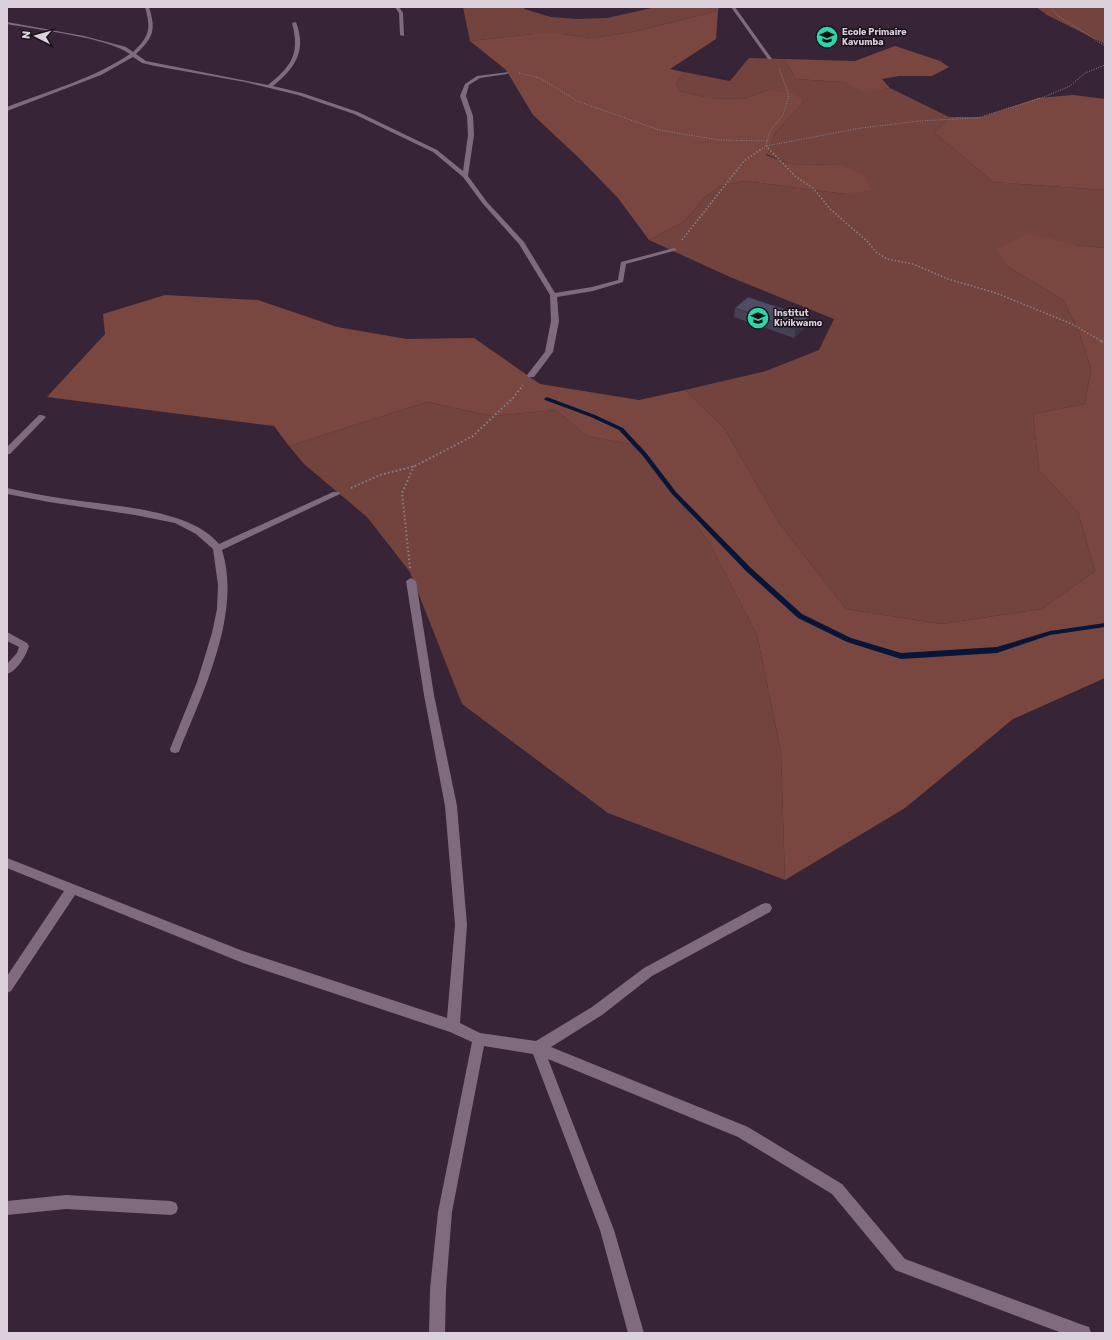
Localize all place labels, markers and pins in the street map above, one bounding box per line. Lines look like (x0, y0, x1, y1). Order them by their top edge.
school or university icon: Ecole Primaire Kavumba (814, 24, 840, 50)
place label: Ecole Primaire Kavumba (842, 27, 907, 47)
school or university icon: Institut Kivikwamo (745, 305, 771, 331)
place label: Institut Kivikwamo (774, 308, 823, 328)

